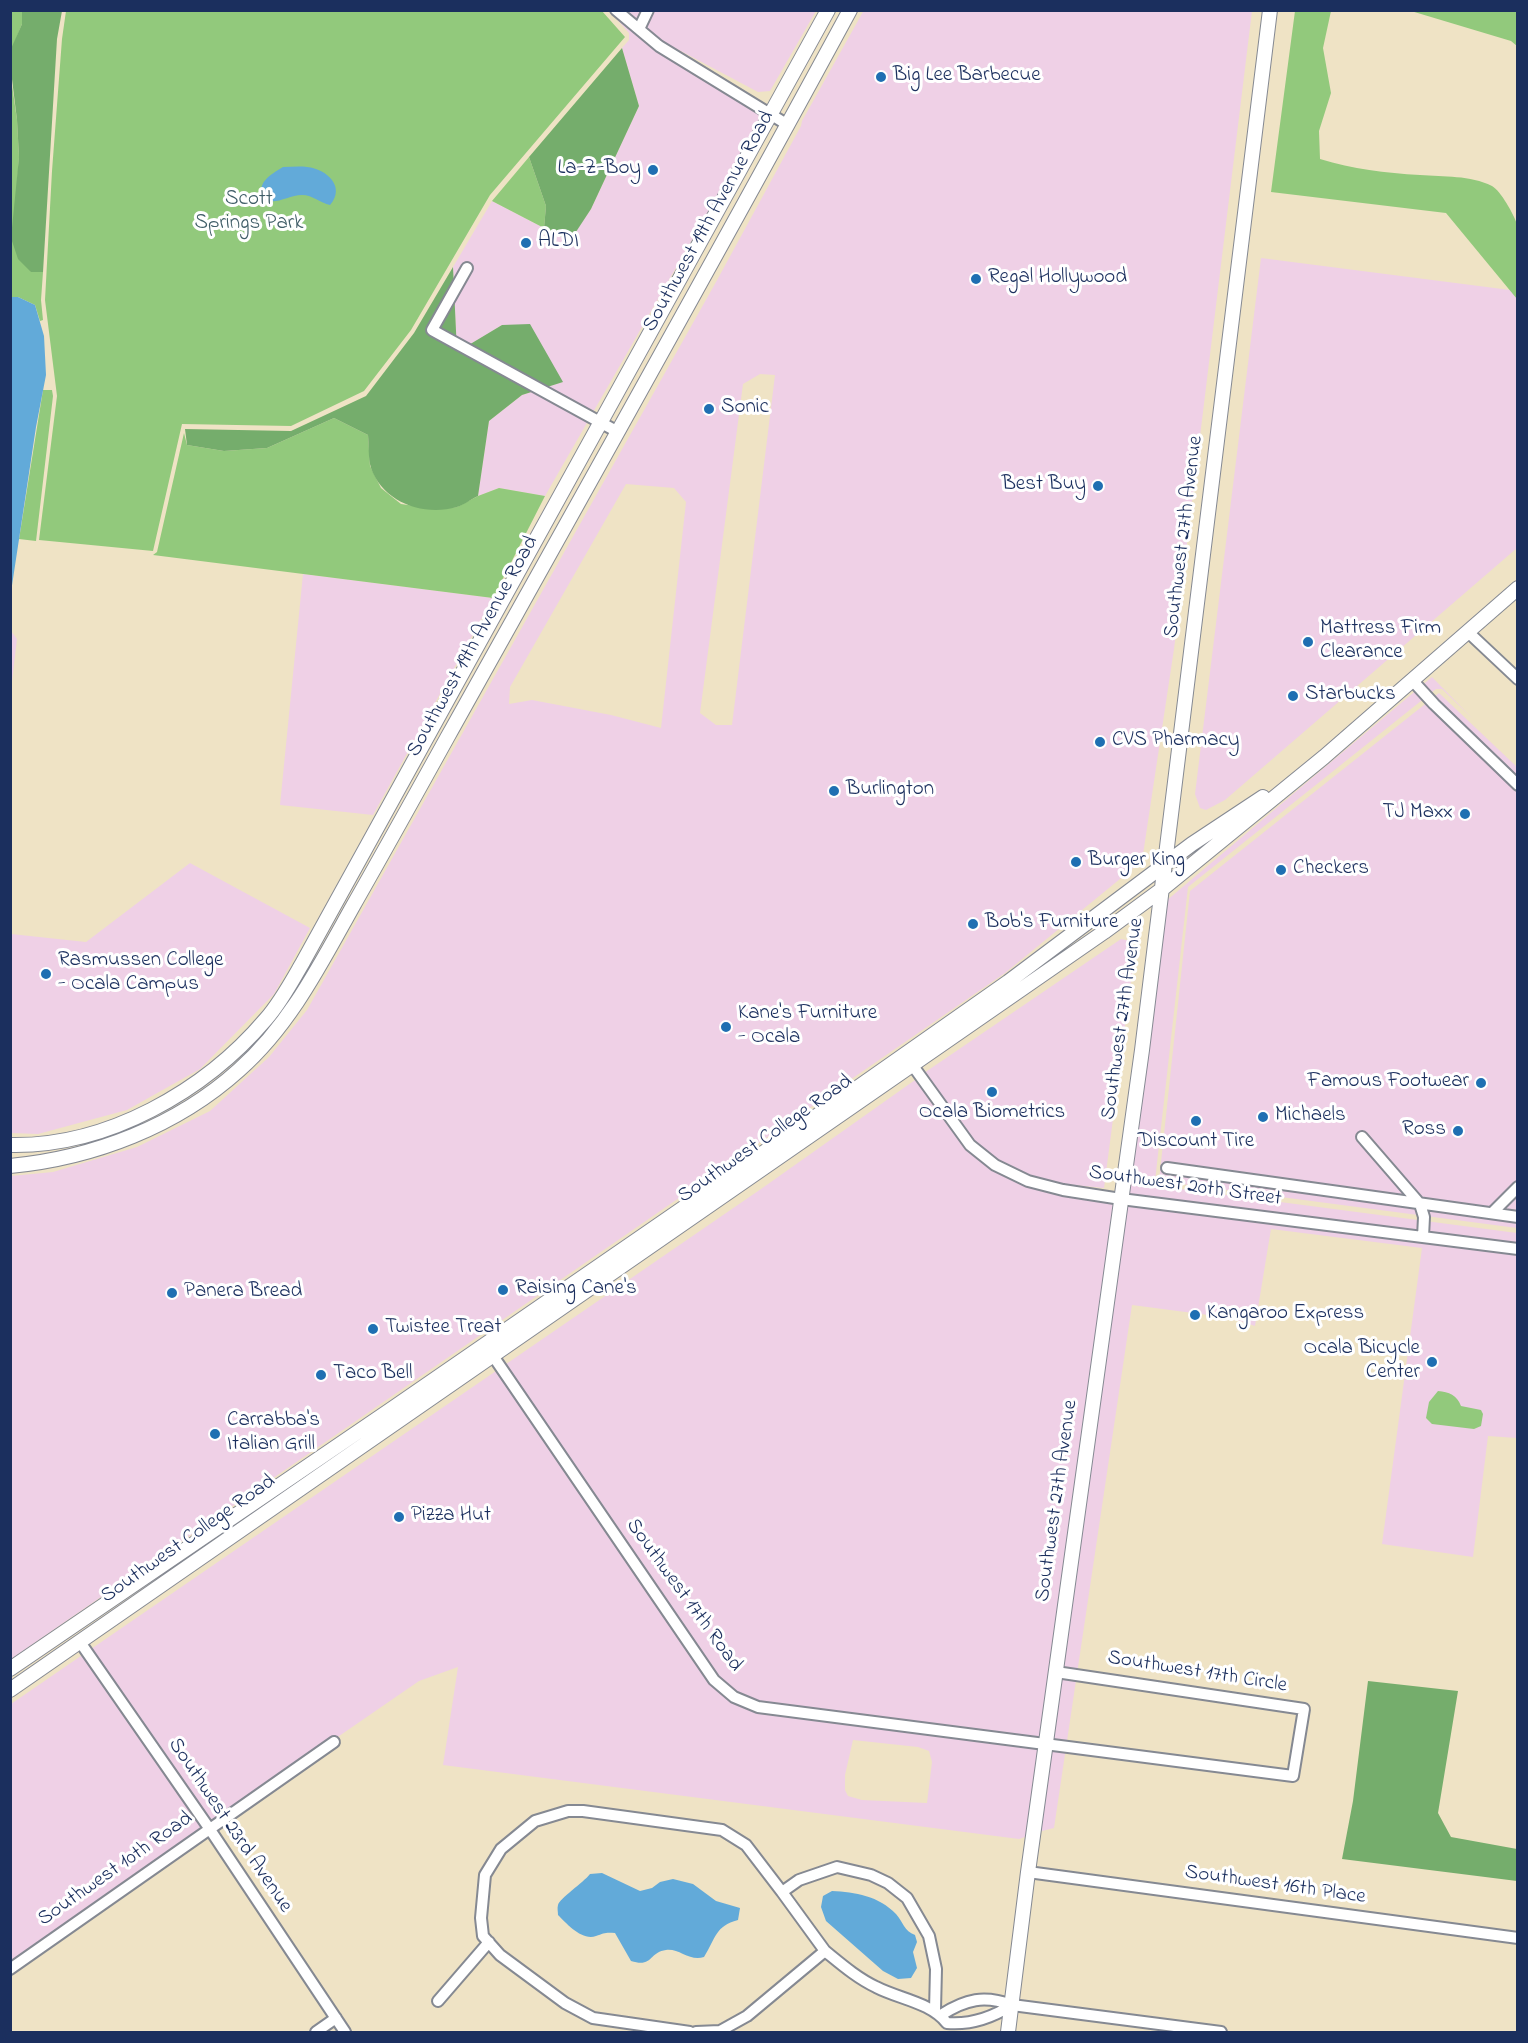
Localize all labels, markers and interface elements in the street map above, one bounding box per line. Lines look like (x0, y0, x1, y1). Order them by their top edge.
place label: Big Lee Barbecue (893, 64, 1041, 90)
marker: Big Lee Barbecue (874, 70, 888, 84)
street label: Southwest 19th Avenue Road (639, 107, 781, 337)
place label: La-Z-Boy (557, 157, 641, 183)
marker: La-Z-Boy (646, 163, 660, 177)
park label: Scott Springs Park (195, 188, 303, 238)
place label: ALDI (538, 230, 579, 256)
marker: ALDI (519, 236, 533, 250)
place label: Regal Hollywood (988, 266, 1127, 292)
marker: Regal Hollywood (969, 272, 983, 286)
place label: Sonic (721, 396, 769, 422)
marker: Sonic (702, 402, 716, 416)
street label: Southwest 27th Avenue (1160, 434, 1210, 640)
place label: Best Buy (1002, 473, 1086, 499)
marker: Best Buy (1091, 479, 1105, 493)
street label: Southwest 19th Avenue Road (403, 532, 545, 762)
place label: Mattress Firm Clearance (1320, 617, 1441, 667)
marker: Mattress Firm Clearance (1301, 635, 1315, 649)
place label: Starbucks (1305, 683, 1396, 709)
marker: Starbucks (1286, 689, 1300, 703)
place label: CVS Pharmacy (1112, 729, 1239, 755)
marker: CVS Pharmacy (1093, 735, 1107, 749)
place label: Burlington (846, 778, 934, 804)
marker: Burlington (827, 784, 841, 798)
place label: TJ Maxx (1383, 801, 1453, 827)
marker: TJ Maxx (1458, 807, 1472, 821)
place label: Burger King (1088, 849, 1185, 875)
marker: Burger King (1069, 855, 1083, 869)
place label: Checkers (1293, 857, 1369, 883)
marker: Checkers (1274, 863, 1288, 877)
place label: Bob's Furniture (985, 911, 1118, 937)
street label: Southwest 27th Avenue (1097, 916, 1151, 1122)
marker: Bob's Furniture (966, 917, 980, 931)
place label: Rasmussen College - Ocala Campus (58, 949, 223, 999)
marker: Rasmussen College - Ocala Campus (39, 967, 53, 981)
place label: Kane's Furniture - Ocala (738, 1002, 877, 1052)
marker: Kane's Furniture - Ocala (719, 1020, 733, 1034)
street label: Southwest College Road (674, 1070, 858, 1210)
place label: Famous Footwear (1307, 1070, 1469, 1096)
marker: Famous Footwear (1474, 1076, 1488, 1090)
marker: Ocala Biometrics (985, 1085, 999, 1099)
place label: Ocala Biometrics (919, 1101, 1065, 1127)
place label: Michaels (1275, 1104, 1346, 1130)
marker: Michaels (1256, 1110, 1270, 1124)
marker: Discount Tire (1189, 1114, 1203, 1128)
place label: Ross (1402, 1118, 1446, 1144)
marker: Ross (1451, 1124, 1465, 1138)
place label: Discount Tire (1138, 1130, 1254, 1156)
street label: Southwest 20th Street (1087, 1161, 1283, 1213)
place label: Raising Cane's (515, 1277, 637, 1303)
place label: Panera Bread (184, 1280, 302, 1306)
marker: Raising Cane's (496, 1283, 510, 1297)
marker: Panera Bread (165, 1286, 179, 1300)
place label: Kangaroo Express (1207, 1302, 1364, 1328)
marker: Kangaroo Express (1188, 1308, 1202, 1322)
place label: Twistee Treat (385, 1316, 501, 1342)
marker: Twistee Treat (366, 1322, 380, 1336)
place label: Ocala Bicycle Center (1304, 1337, 1420, 1387)
marker: Ocala Bicycle Center (1425, 1355, 1439, 1369)
place label: Taco Bell (333, 1362, 412, 1388)
marker: Taco Bell (314, 1368, 328, 1382)
street label: Southwest 27th Avenue (1031, 1398, 1085, 1604)
place label: Carrabba's Italian Grill (227, 1409, 320, 1459)
marker: Carrabba's Italian Grill (208, 1427, 222, 1441)
street label: Southwest College Road (97, 1470, 281, 1610)
place label: Pizza Hut (411, 1504, 491, 1530)
marker: Pizza Hut (392, 1510, 406, 1524)
street label: Southwest 17th Road (619, 1515, 747, 1677)
street label: Southwest 17th Circle (1106, 1646, 1288, 1700)
street label: Southwest 23rd Avenue (161, 1734, 297, 1918)
street label: Southwest 10th Road (34, 1807, 198, 1933)
street label: Southwest 16th Place (1183, 1861, 1367, 1911)

